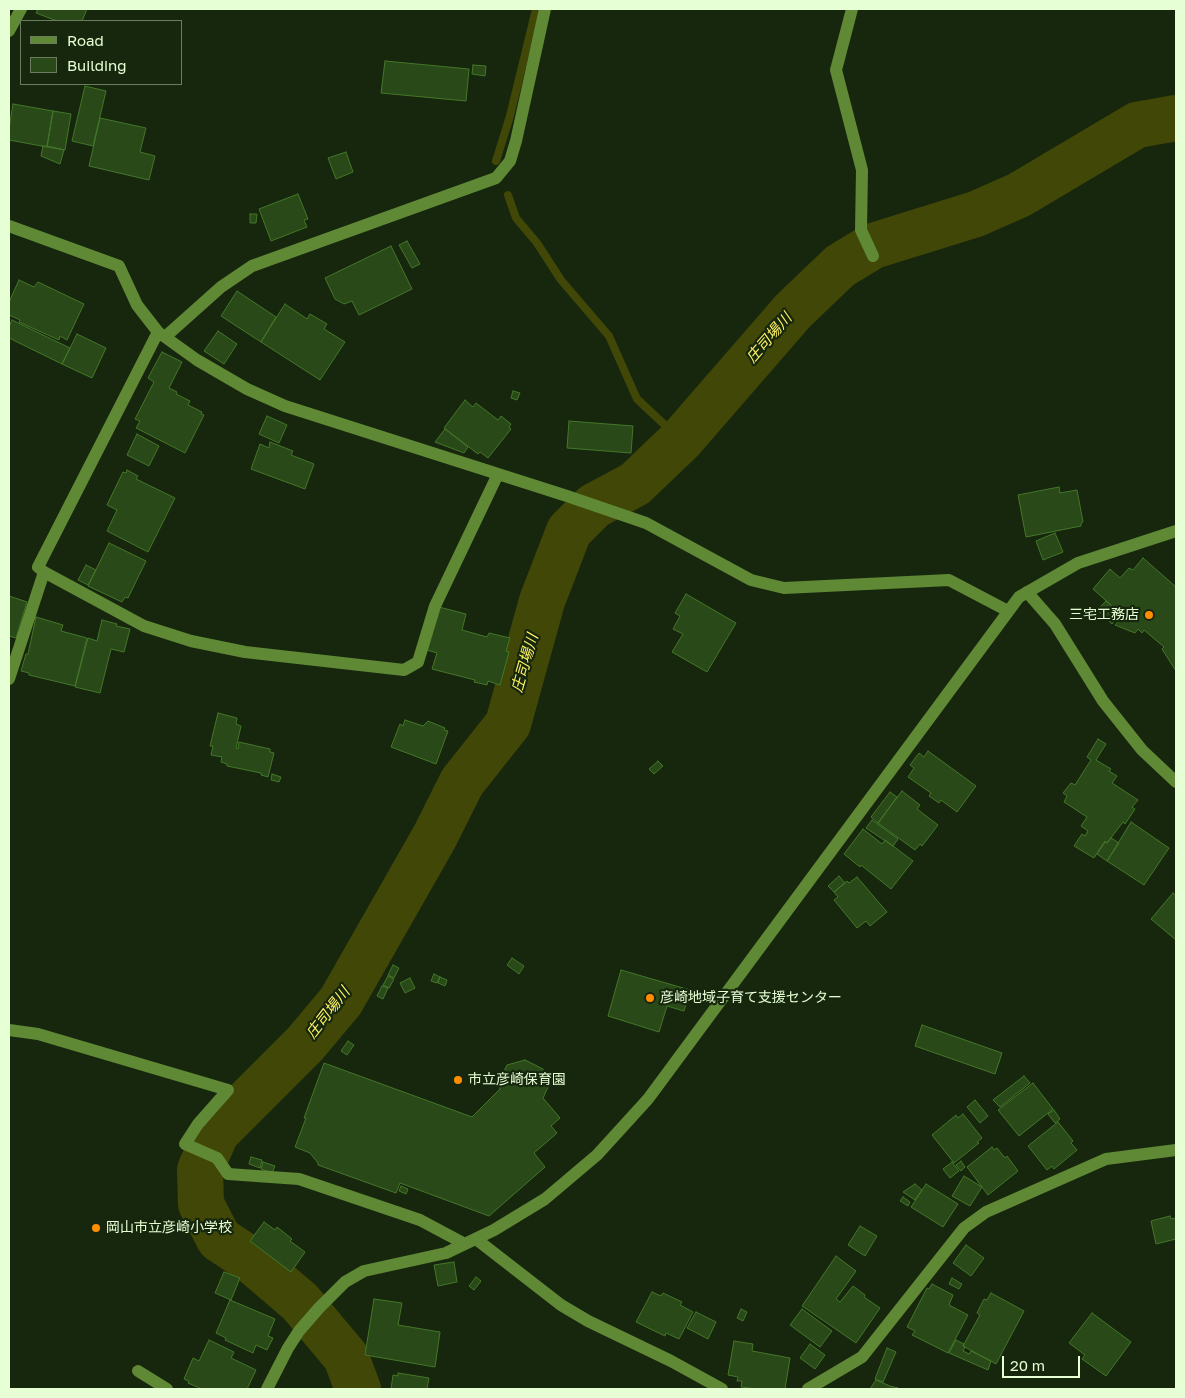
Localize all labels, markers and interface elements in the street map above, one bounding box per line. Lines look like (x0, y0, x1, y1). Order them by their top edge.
legend (20, 20, 182, 85)
text: Road (67, 31, 104, 49)
text: Building (67, 56, 127, 74)
water label: 庄司場川 (743, 309, 795, 367)
place label: 三宅工務店 (1069, 607, 1139, 623)
marker: 三宅工務店 (1143, 609, 1155, 621)
water label: 庄司場川 (508, 632, 542, 694)
water label: 庄司場川 (302, 984, 354, 1042)
place label: 彦崎地域子育て支援センター (660, 990, 842, 1006)
marker: 彦崎地域子育て支援センター (644, 992, 656, 1004)
place label: 市立彦崎保育園 (468, 1072, 566, 1088)
marker: 市立彦崎保育園 (452, 1074, 464, 1086)
place label: 岡山市立彦崎小学校 (106, 1220, 232, 1236)
marker: 岡山市立彦崎小学校 (90, 1222, 102, 1234)
scale bar (1005, 1346, 1082, 1378)
text: 20 m (1010, 1356, 1045, 1374)

